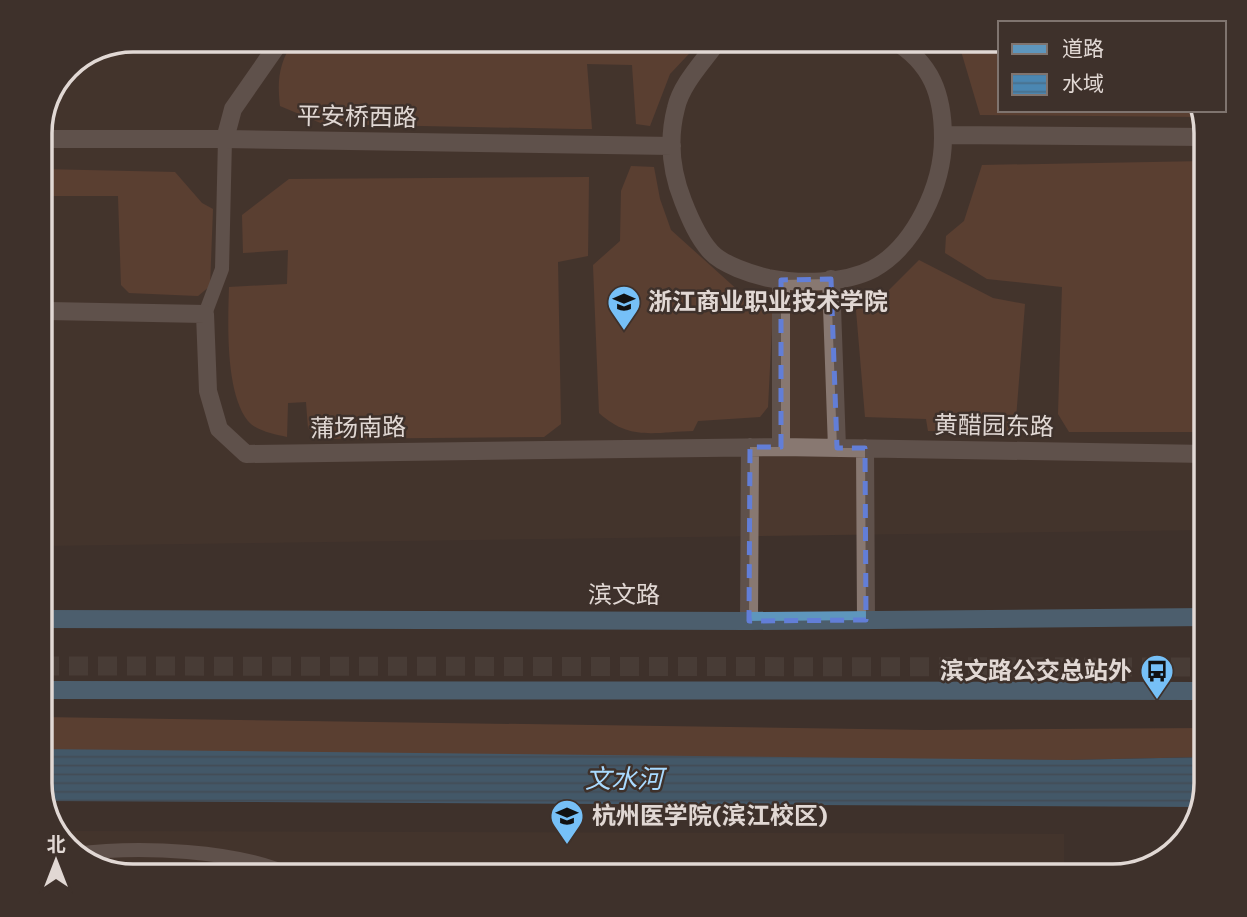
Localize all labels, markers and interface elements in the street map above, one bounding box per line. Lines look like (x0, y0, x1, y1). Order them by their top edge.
legend (998, 21, 1226, 112)
text: 道路 (1062, 35, 1104, 60)
text: 水域 (1062, 70, 1104, 95)
street label: 平安桥西路 (297, 100, 417, 131)
school or university icon: 浙江商业职业技术学院 (605, 283, 643, 332)
place label: 浙江商业职业技术学院 (648, 286, 888, 315)
street label: 黄醋园东路 (934, 409, 1054, 440)
street label: 蒲场南路 (310, 411, 406, 442)
street label: 滨文路 (588, 579, 660, 608)
bus stop icon: 滨文路公交总站外 (1138, 652, 1176, 701)
place label: 滨文路公交总站外 (940, 655, 1132, 684)
water label: 文水河 (585, 762, 668, 793)
school or university icon: 杭州医学院(滨江校区) (548, 797, 586, 846)
place label: 杭州医学院(滨江校区) (592, 800, 828, 829)
north arrow (21, 826, 91, 896)
text: 北 (46, 832, 66, 855)

